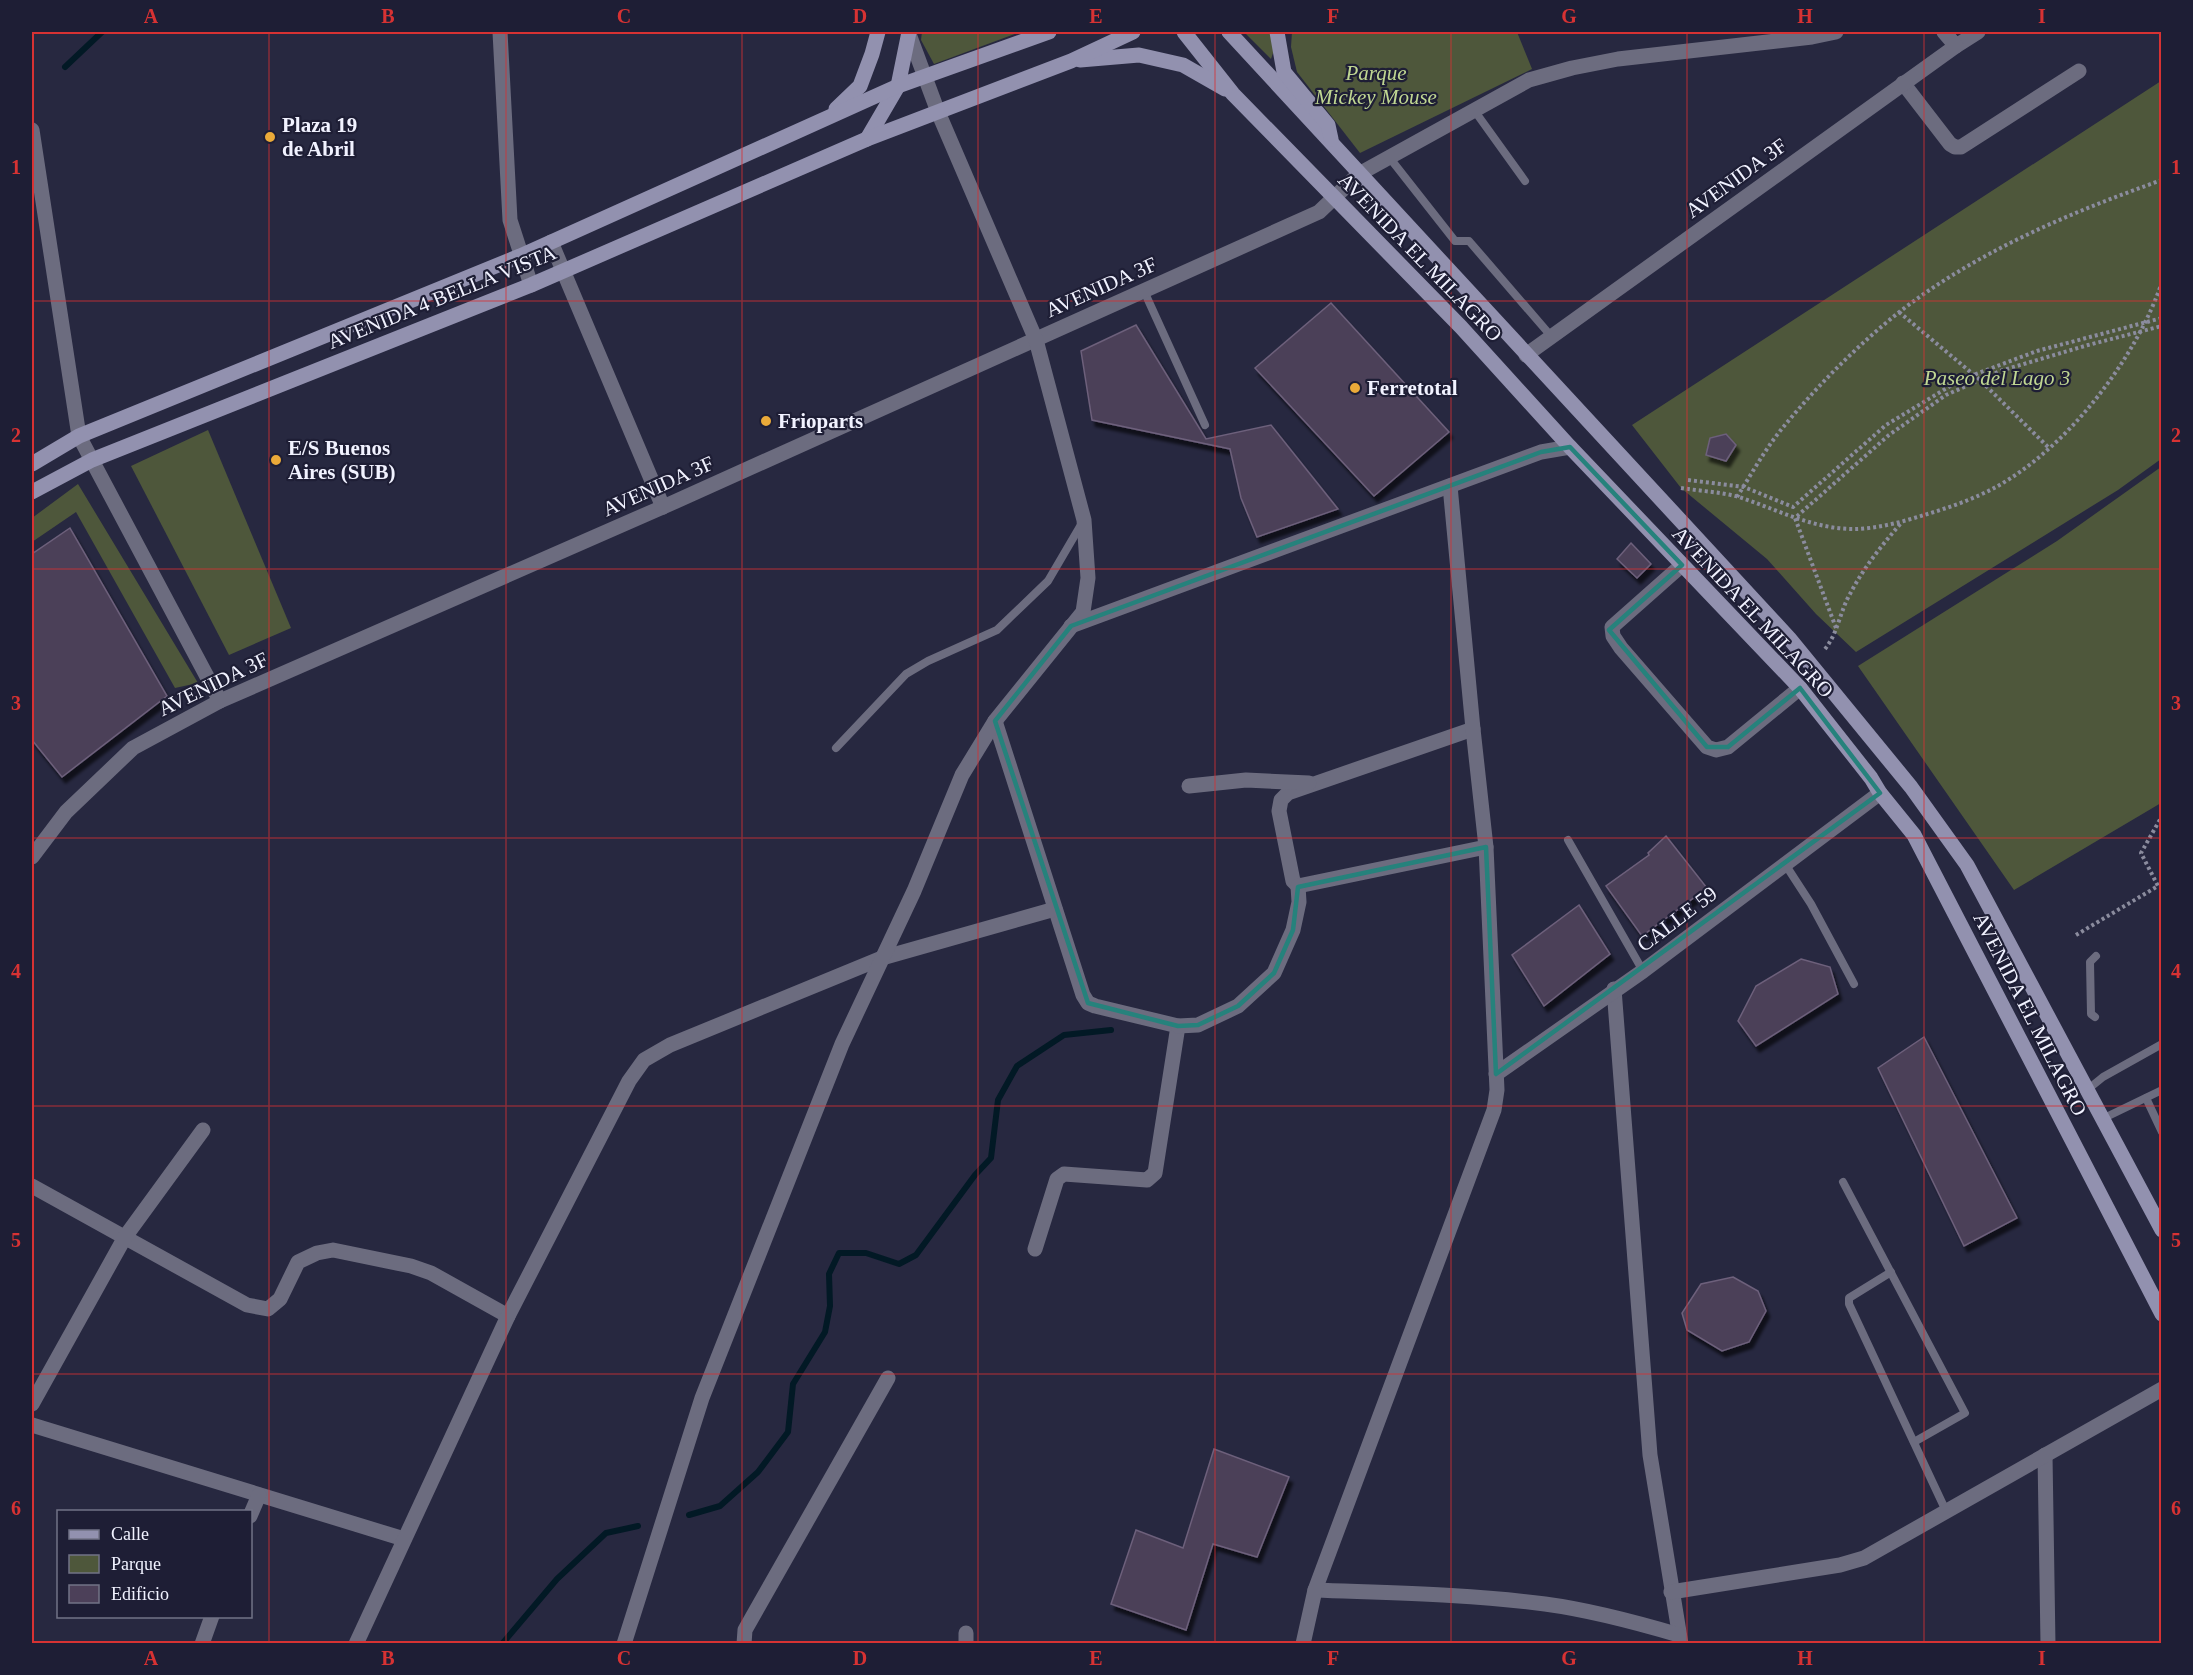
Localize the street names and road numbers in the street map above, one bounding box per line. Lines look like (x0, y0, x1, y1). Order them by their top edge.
street label: AVENIDA 3F (1681, 133, 1791, 223)
street label: AVENIDA EL MILAGRO (1333, 168, 1507, 346)
street label: AVENIDA 4 BELLA VISTA (324, 240, 561, 354)
street label: AVENIDA 3F (1042, 252, 1160, 322)
street label: AVENIDA 3F (599, 451, 717, 521)
street label: AVENIDA EL MILAGRO (1667, 521, 1839, 703)
street label: AVENIDA 3F (154, 647, 272, 721)
street label: CALLE 59 (1632, 881, 1722, 957)
street label: AVENIDA EL MILAGRO (1968, 908, 2092, 1120)

